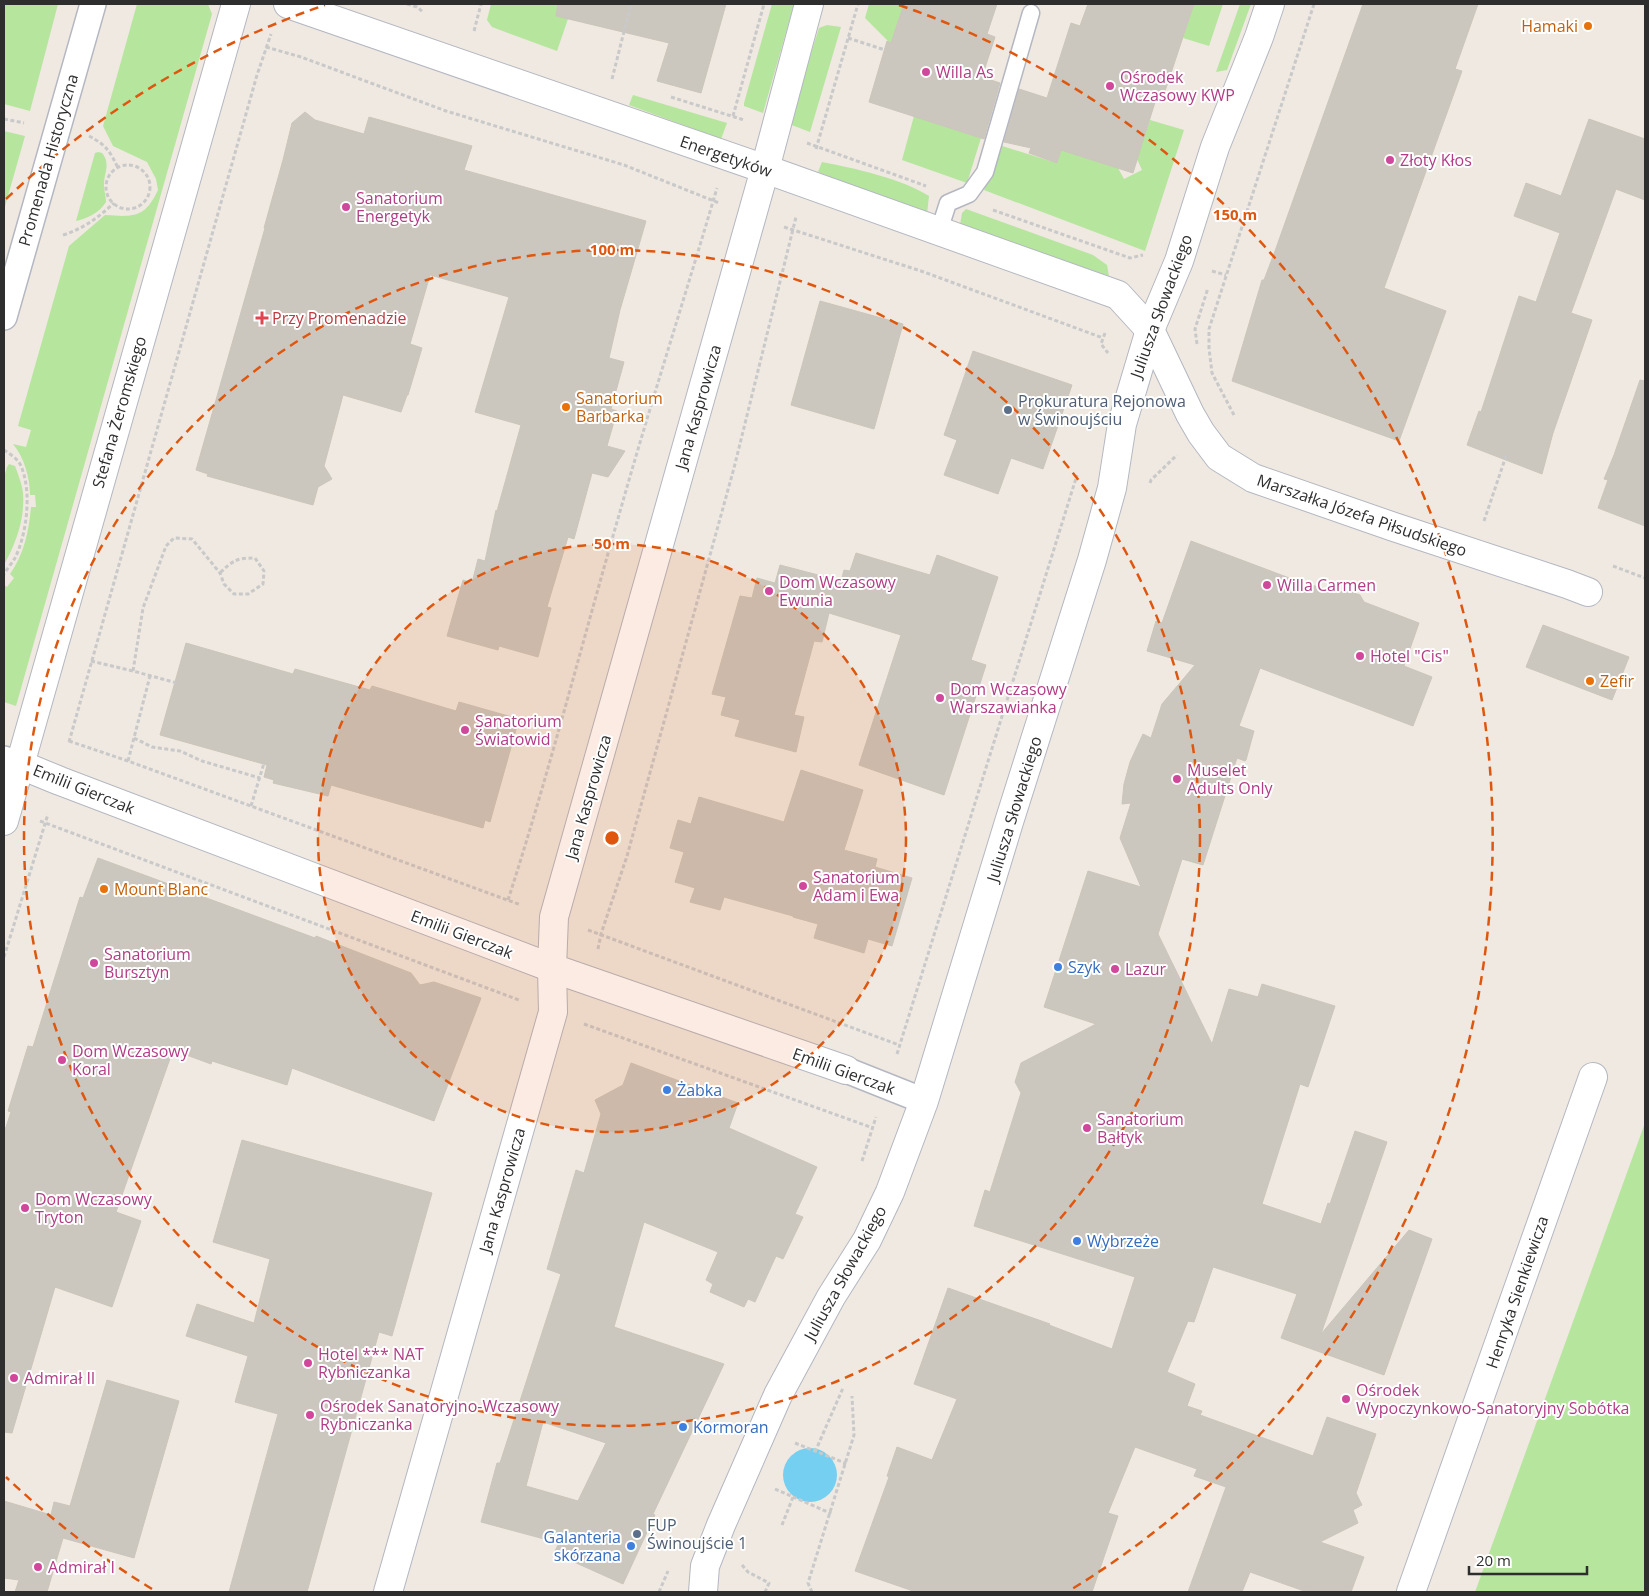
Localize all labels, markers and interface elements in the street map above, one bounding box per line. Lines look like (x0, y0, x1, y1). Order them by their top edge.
place label: Hamaki (1521, 15, 1578, 37)
marker: Hamaki (1582, 20, 1594, 32)
place label: Willa As (936, 61, 994, 83)
marker: Willa As (920, 66, 932, 78)
place label: Ośrodek Wczasowy KWP (1120, 66, 1235, 106)
street label: Promenada Historyczna (13, 71, 83, 249)
marker: Ośrodek Wczasowy KWP (1104, 80, 1116, 92)
street label: Energetyków (677, 130, 776, 182)
place label: Złoty Kłos (1400, 149, 1472, 171)
marker: Złoty Kłos (1384, 154, 1396, 166)
place label: Sanatorium Energetyk (356, 187, 443, 227)
marker: Sanatorium Energetyk (340, 201, 352, 213)
text: 150 m (1213, 204, 1257, 224)
street label: Juliusza Słowackiego (1124, 231, 1197, 383)
text: 100 m (590, 239, 634, 259)
place label: Przy Promenadzie (272, 307, 406, 329)
marker: Przy Promenadzie (256, 312, 268, 324)
street label: Stefana Żeromskiego (87, 333, 151, 491)
street label: Jana Kasprowicza (669, 342, 726, 474)
place label: Sanatorium Barbarka (576, 387, 663, 427)
place label: Prokuratura Rejonowa w Świnoujściu (1018, 390, 1186, 430)
marker: Sanatorium Barbarka (560, 401, 572, 413)
marker: Prokuratura Rejonowa w Świnoujściu (1002, 404, 1014, 416)
street label: Marszałka Józefa Piłsudskiego (1254, 469, 1470, 561)
text: 50 m (594, 533, 630, 553)
place label: Dom Wczasowy Ewunia (779, 571, 897, 611)
place label: Willa Carmen (1277, 574, 1376, 596)
marker: Willa Carmen (1261, 579, 1273, 591)
marker: Dom Wczasowy Ewunia (763, 585, 775, 597)
place label: Hotel "Cis" (1370, 645, 1449, 667)
marker: Hotel "Cis" (1354, 650, 1366, 662)
place label: Zefir (1600, 670, 1635, 692)
marker: Zefir (1584, 675, 1596, 687)
place label: Dom Wczasowy Warszawianka (950, 678, 1068, 718)
marker: Dom Wczasowy Warszawianka (934, 692, 946, 704)
place label: Sanatorium Światowid (475, 710, 562, 750)
marker: Sanatorium Światowid (459, 724, 471, 736)
street label: Jana Kasprowicza (559, 732, 616, 864)
street label: Juliusza Słowackiego (981, 733, 1047, 886)
street label: Emilii Gierczak (30, 759, 139, 820)
place label: Muselet Adults Only (1187, 759, 1274, 799)
marker: Muselet Adults Only (1171, 773, 1183, 785)
centre of rings (603, 829, 621, 847)
place label: Sanatorium Adam i Ewa (813, 866, 900, 906)
place label: Mount Blanc (114, 878, 209, 900)
marker: Sanatorium Adam i Ewa (797, 880, 809, 892)
marker: Mount Blanc (98, 883, 110, 895)
street label: Emilii Gierczak (408, 904, 517, 964)
place label: Sanatorium Bursztyn (104, 943, 191, 983)
place label: Szyk (1068, 956, 1101, 978)
marker: Sanatorium Bursztyn (88, 957, 100, 969)
place label: Lazur (1125, 958, 1167, 980)
marker: Szyk (1052, 961, 1064, 973)
marker: Lazur (1109, 963, 1121, 975)
place label: Dom Wczasowy Koral (72, 1040, 190, 1080)
street label: Emilii Gierczak (790, 1042, 899, 1100)
marker: Dom Wczasowy Koral (56, 1054, 68, 1066)
place label: Żabka (677, 1079, 722, 1101)
marker: Żabka (661, 1084, 673, 1096)
place label: Sanatorium Bałtyk (1097, 1108, 1184, 1148)
marker: Sanatorium Bałtyk (1081, 1122, 1093, 1134)
street label: Jana Kasprowicza (473, 1125, 530, 1257)
place label: Dom Wczasowy Tryton (35, 1188, 153, 1228)
street label: Juliusza Słowackiego (798, 1201, 891, 1346)
marker: Dom Wczasowy Tryton (19, 1202, 31, 1214)
street label: Henryka Sienkiewicza (1481, 1213, 1553, 1371)
place label: Wybrzeże (1087, 1230, 1159, 1252)
marker: Wybrzeże (1071, 1235, 1083, 1247)
place label: Hotel *** NAT Rybniczanka (318, 1343, 424, 1383)
marker: Hotel *** NAT Rybniczanka (302, 1357, 314, 1369)
place label: Admirał II (24, 1367, 95, 1389)
marker: Admirał II (8, 1372, 20, 1384)
place label: Ośrodek Wypoczynkowo-Sanatoryjny Sobótka (1356, 1379, 1629, 1419)
marker: Ośrodek Wypoczynkowo-Sanatoryjny Sobótka (1340, 1393, 1352, 1405)
place label: Ośrodek Sanatoryjno-Wczasowy Rybniczanka (320, 1395, 560, 1435)
marker: Ośrodek Sanatoryjno-Wczasowy Rybniczanka (304, 1409, 316, 1421)
place label: Kormoran (693, 1416, 769, 1438)
marker: Kormoran (677, 1421, 689, 1433)
place label: FUP Świnoujście 1 (647, 1514, 747, 1554)
place label: Galanteria skórzana (544, 1526, 621, 1566)
marker: FUP Świnoujście 1 (631, 1528, 643, 1540)
marker: Galanteria skórzana (625, 1540, 637, 1552)
scale bar (1469, 1544, 1586, 1576)
text: 20 m (1476, 1550, 1511, 1570)
place label: Admirał I (48, 1556, 115, 1578)
marker: Admirał I (32, 1561, 44, 1573)

